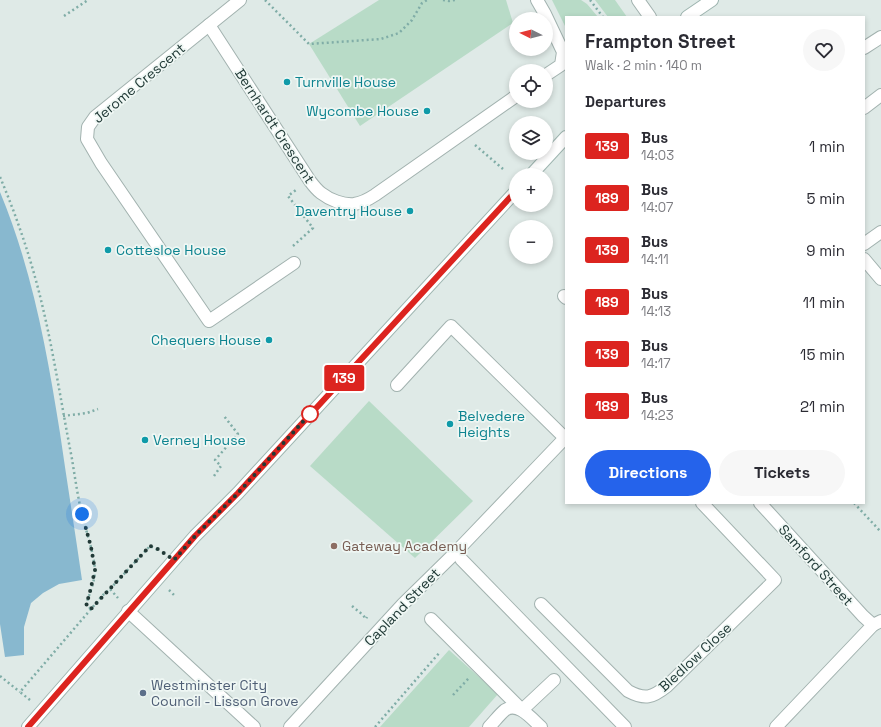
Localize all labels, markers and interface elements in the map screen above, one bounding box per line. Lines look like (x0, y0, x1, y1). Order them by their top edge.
north arrow (509, 12, 553, 56)
map controls (509, 12, 553, 264)
text: Frampton Street (585, 29, 736, 54)
button: heart (803, 29, 845, 71)
street label: Jerome Crescent (89, 39, 189, 127)
text: Walk · 2 min · 140 m (585, 57, 702, 74)
button: locate (509, 64, 553, 108)
street label: Bernhardt Crescent (231, 65, 319, 187)
place label: Turnville House (295, 73, 396, 91)
marker: Turnville House (282, 77, 292, 87)
text: Departures (585, 92, 666, 111)
place label: Wycombe House (306, 102, 419, 120)
marker: Wycombe House (422, 106, 432, 116)
button: layers (509, 116, 553, 160)
text: Bus (641, 128, 668, 147)
text: 139 (595, 137, 619, 155)
text: 1 min (809, 137, 845, 156)
text: 14:03 (641, 147, 674, 164)
button: + (509, 168, 553, 212)
text: Bus (641, 180, 668, 199)
text: 189 (595, 189, 619, 207)
text: 5 min (806, 189, 845, 208)
text: 14:07 (641, 199, 673, 216)
place label: Daventry House (295, 202, 402, 220)
marker: Daventry House (405, 206, 415, 216)
button: − (509, 220, 553, 264)
text: Bus (641, 232, 668, 251)
place label: Cottesloe House (116, 241, 226, 259)
text: 139 (595, 241, 619, 259)
text: 9 min (806, 241, 845, 260)
marker: Cottesloe House (103, 245, 113, 255)
text: 14:11 (641, 251, 669, 268)
text: Bus (641, 284, 668, 303)
text: 189 (595, 293, 619, 311)
text: 11 min (803, 293, 845, 312)
text: 14:13 (641, 303, 671, 320)
place label: Chequers House (151, 331, 261, 349)
marker: Chequers House (264, 335, 274, 345)
text: Bus (641, 336, 668, 355)
text: 139 (595, 345, 619, 363)
text: 15 min (800, 345, 845, 364)
text: 14:17 (641, 355, 671, 372)
line badge: 139 (321, 365, 367, 391)
text: 139 (332, 369, 356, 387)
text: Bus (641, 388, 668, 407)
text: 189 (595, 397, 619, 415)
text: 21 min (800, 397, 845, 416)
unlabelled marker (301, 405, 319, 423)
place label: Belvedere Heights (458, 407, 525, 441)
text: 14:23 (641, 407, 674, 424)
marker: Belvedere Heights (445, 419, 455, 429)
place label: Verney House (153, 431, 246, 449)
marker: Verney House (140, 435, 150, 445)
button: Directions (585, 450, 711, 496)
button: Tickets (719, 450, 845, 496)
your location (72, 504, 92, 524)
street label: Samford Street (775, 521, 857, 609)
place label: Gateway Academy (342, 537, 467, 555)
marker: Gateway Academy (329, 541, 339, 551)
street label: Capland Street (360, 564, 444, 650)
street label: Bledlow Close (655, 619, 735, 695)
place label: Westminster City Council - Lisson Grove (151, 676, 299, 710)
marker: Westminster City Council - Lisson Grove (138, 688, 148, 698)

